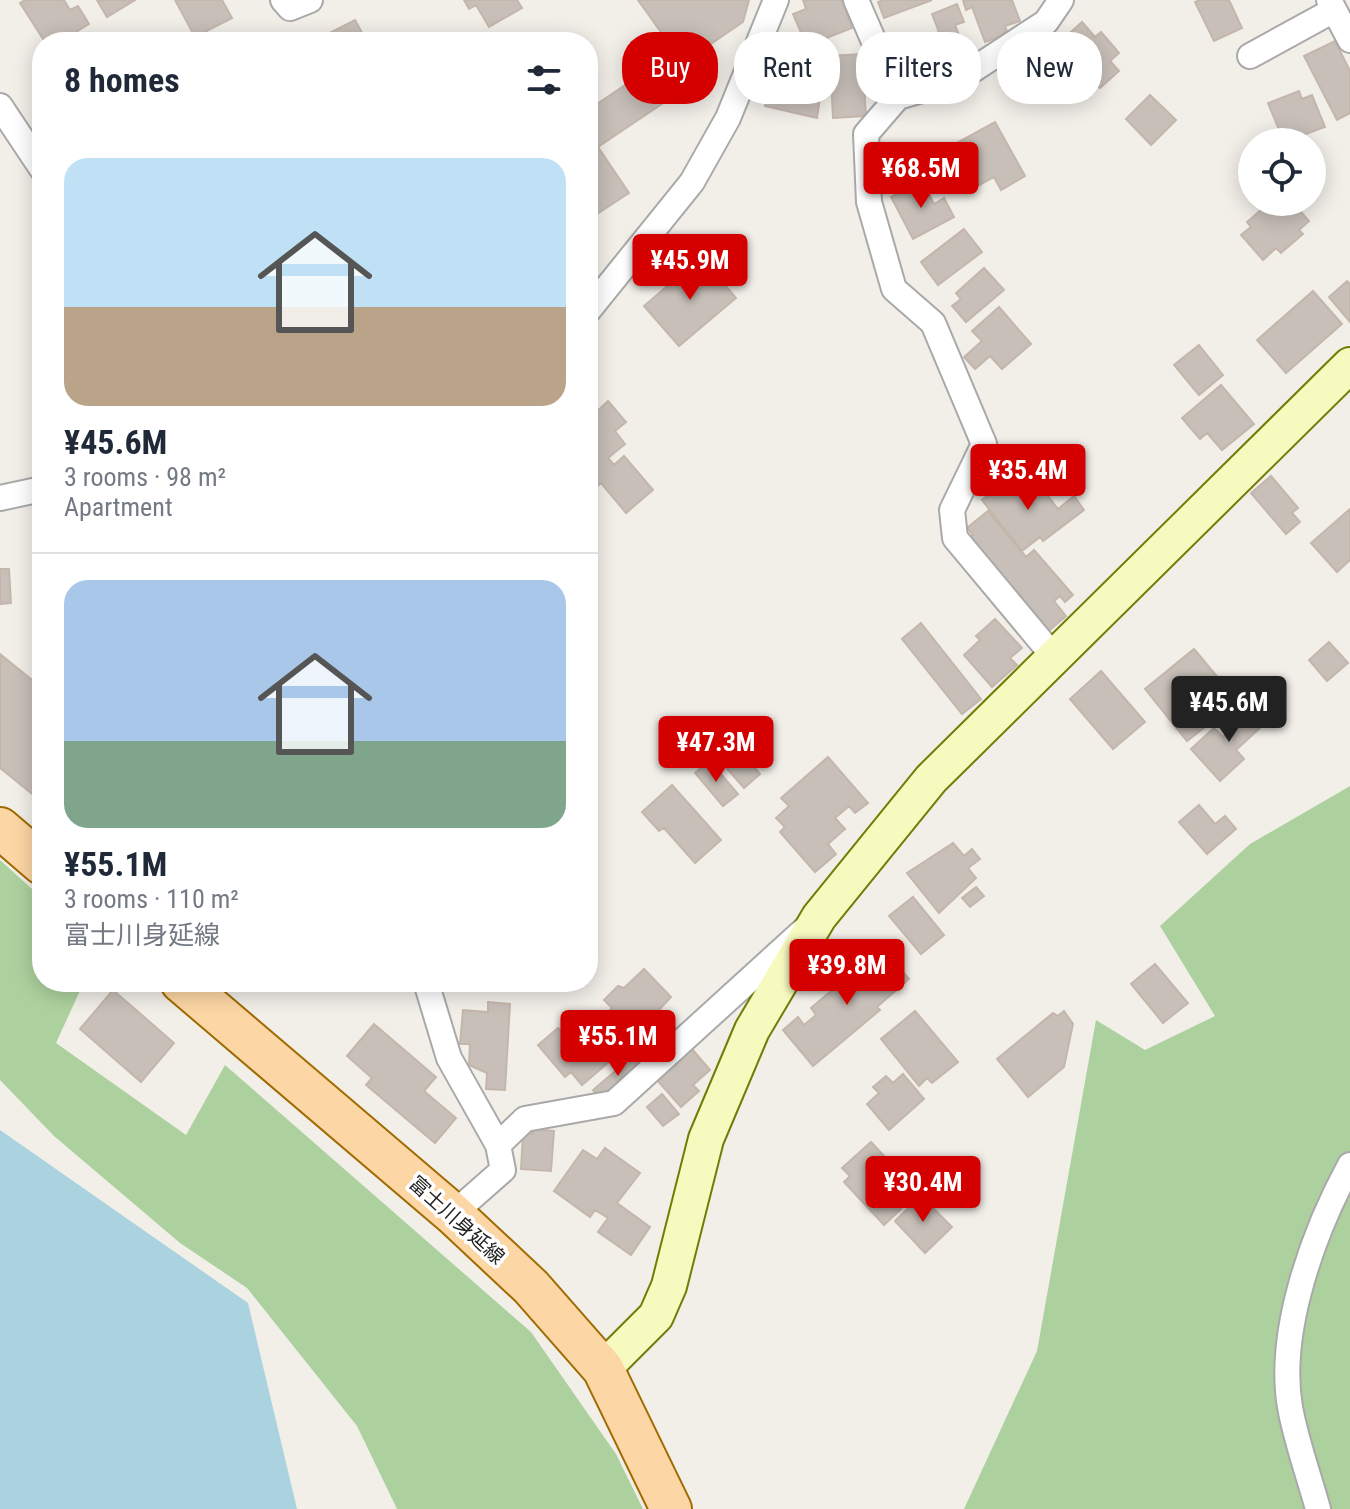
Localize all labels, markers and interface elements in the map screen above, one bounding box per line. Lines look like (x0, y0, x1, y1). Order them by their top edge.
chip: Buy (622, 32, 718, 104)
chip: Rent (734, 32, 840, 104)
chip: Filters (856, 32, 981, 104)
chip: New (997, 32, 1102, 104)
icon: filters (522, 58, 566, 102)
text: 8 homes (64, 60, 180, 100)
map controls (1238, 128, 1326, 216)
button: locate (1238, 128, 1326, 216)
pin: ¥68.5M (856, 142, 986, 210)
text: ¥68.5M (881, 153, 961, 183)
icon: home (243, 210, 387, 354)
pin: ¥45.9M (625, 234, 755, 302)
text: ¥45.9M (650, 245, 730, 275)
text: ¥45.6M (64, 422, 167, 462)
pin: ¥35.4M (963, 444, 1093, 512)
text: ¥35.4M (988, 455, 1068, 485)
text: 3 rooms · 98 m² (64, 462, 226, 492)
text: Apartment (64, 492, 173, 522)
icon: home (243, 632, 387, 776)
pin: ¥45.6M (1164, 676, 1294, 744)
text: ¥45.6M (1189, 687, 1269, 717)
pin: ¥47.3M (651, 716, 781, 784)
text: ¥47.3M (676, 727, 756, 757)
text: ¥55.1M (64, 844, 167, 884)
text: 3 rooms · 110 m² (64, 884, 239, 914)
text: 富士川身延線 (64, 920, 220, 950)
pin: ¥39.8M (782, 939, 912, 1007)
text: ¥39.8M (807, 950, 887, 980)
pin: ¥55.1M (553, 1010, 683, 1078)
text: ¥55.1M (578, 1021, 658, 1051)
pin: ¥30.4M (858, 1156, 988, 1224)
text: ¥30.4M (883, 1167, 963, 1197)
street label: 富士川身延線 (404, 1171, 510, 1269)

